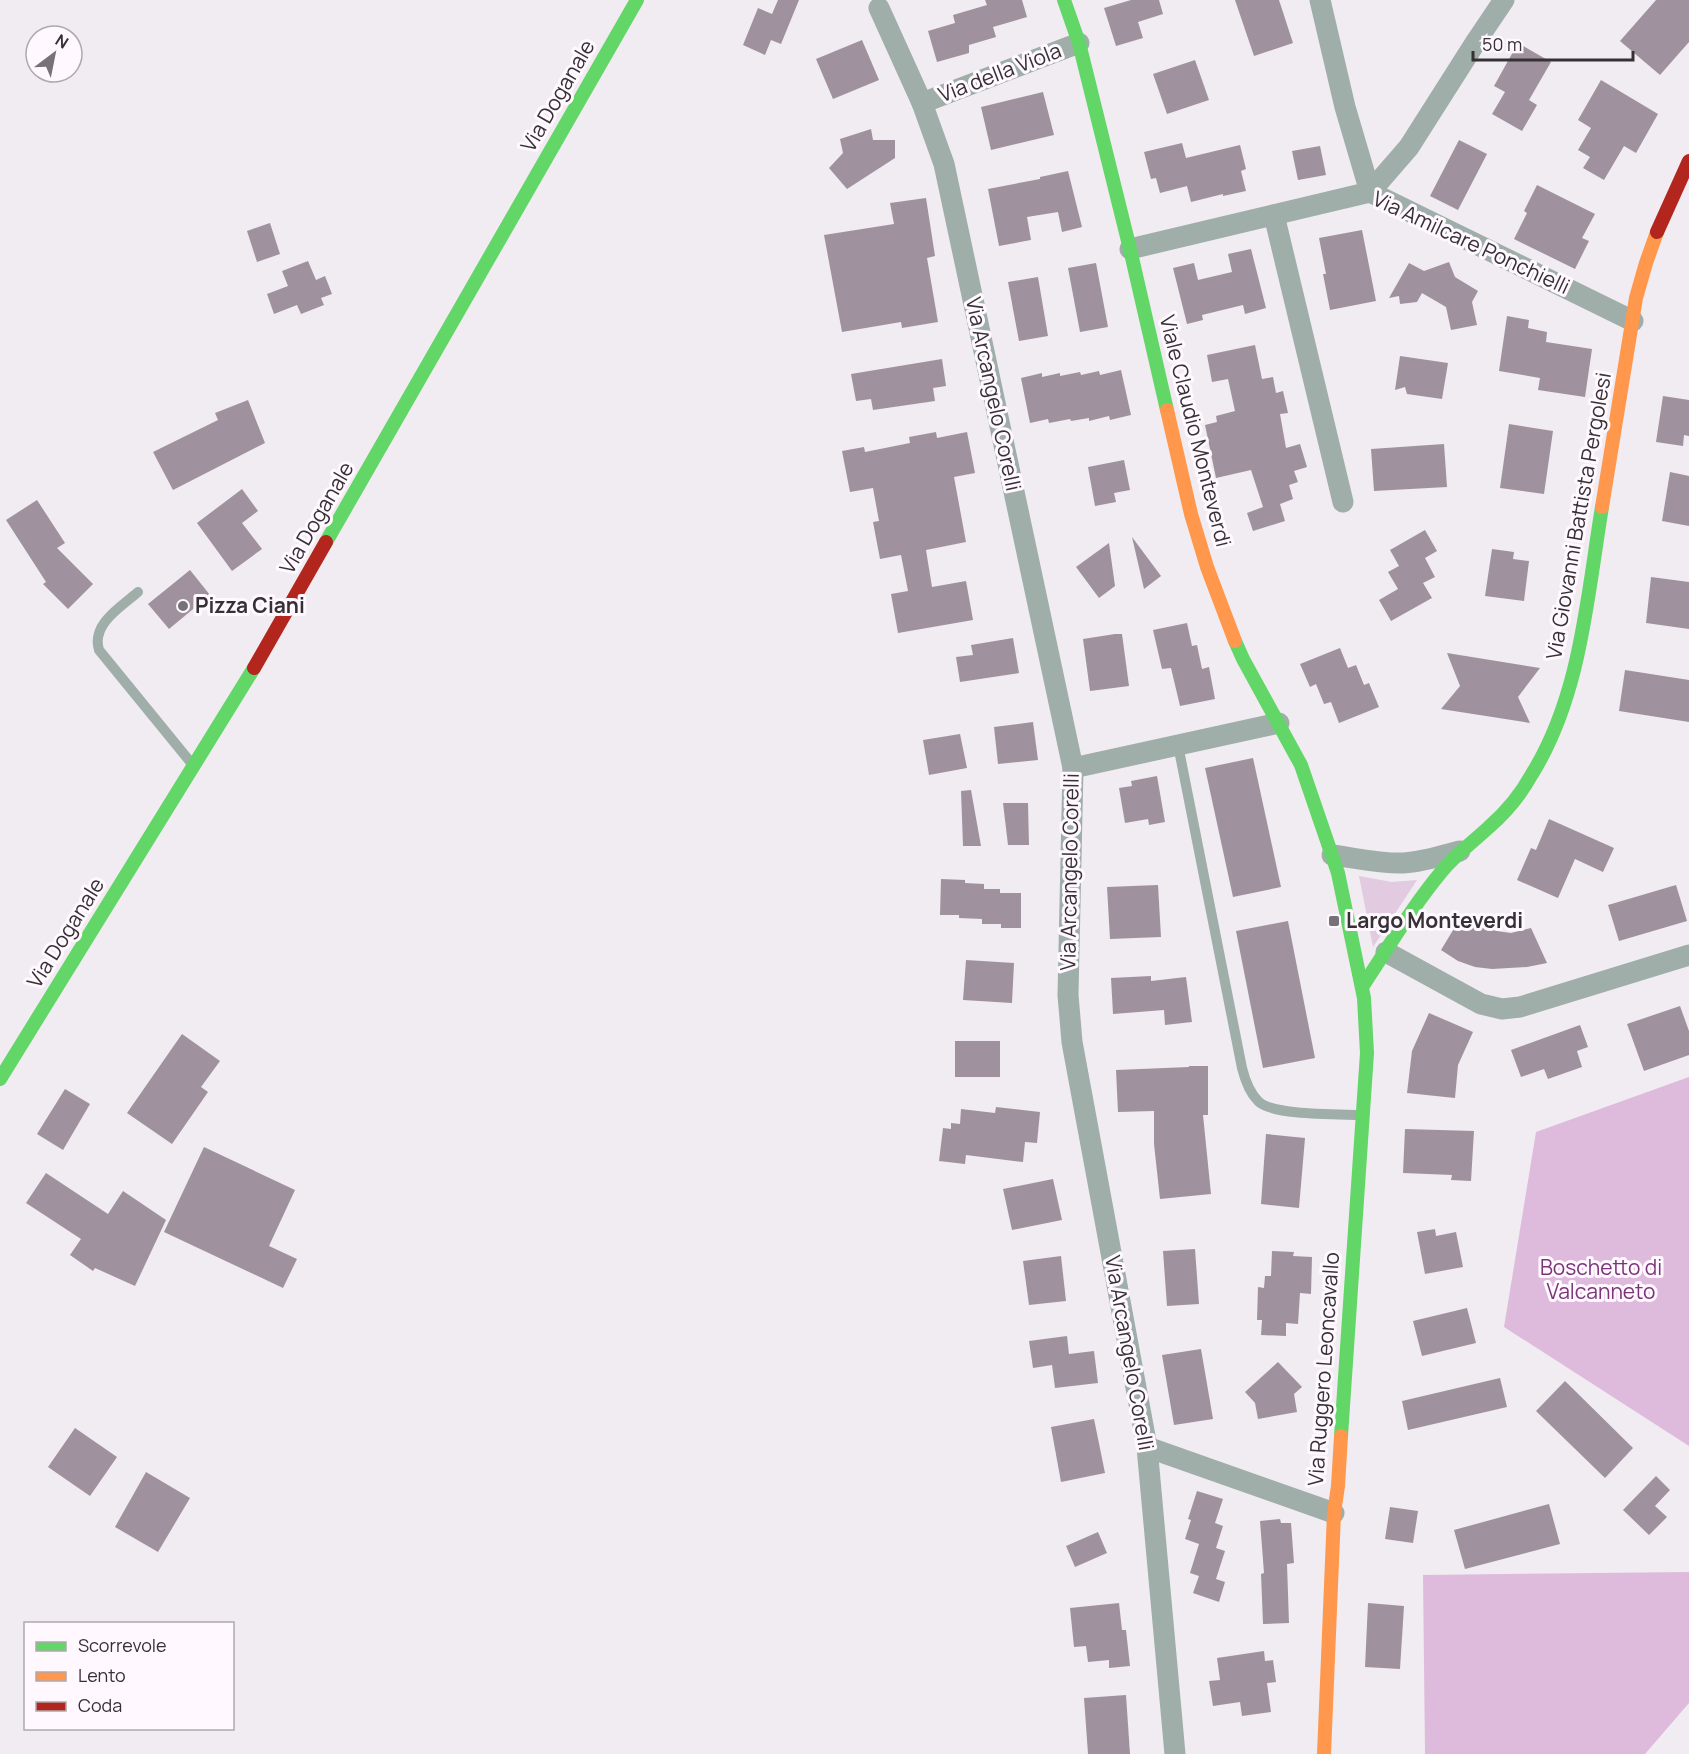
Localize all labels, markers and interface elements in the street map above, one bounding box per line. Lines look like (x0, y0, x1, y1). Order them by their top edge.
north arrow (24, 24, 84, 84)
scale bar (1473, 24, 1634, 62)
text: N (51, 29, 73, 54)
text: 50 m (1482, 32, 1522, 56)
street label: Via Doganale (514, 34, 601, 157)
street label: Via della Viola (934, 36, 1065, 108)
street label: Via Amilcare Ponchielli (1368, 184, 1575, 300)
street label: Via Arcangelo Corelli (960, 294, 1028, 493)
street label: Viale Claudio Monteverdi (1154, 312, 1238, 550)
street label: Via Giovanni Battista Pergolesi (1539, 370, 1617, 661)
street label: Via Doganale (273, 456, 360, 579)
place label: Pizza Ciani (195, 591, 305, 619)
marker: Pizza Ciani (176, 599, 190, 613)
street label: Via Arcangelo Corelli (1053, 773, 1085, 971)
street label: Via Doganale (20, 872, 110, 993)
place label: Largo Monteverdi (1346, 906, 1523, 934)
marker: Largo Monteverdi (1327, 914, 1341, 928)
street label: Via Ruggero Leoncavallo (1301, 1251, 1345, 1487)
street label: Via Arcangelo Corelli (1099, 1253, 1161, 1452)
park label: Boschetto di Valcanneto (1540, 1253, 1662, 1305)
legend (24, 1622, 234, 1730)
text: Scorrevole (78, 1633, 167, 1657)
text: Lento (78, 1663, 126, 1687)
text: Coda (78, 1693, 122, 1717)

